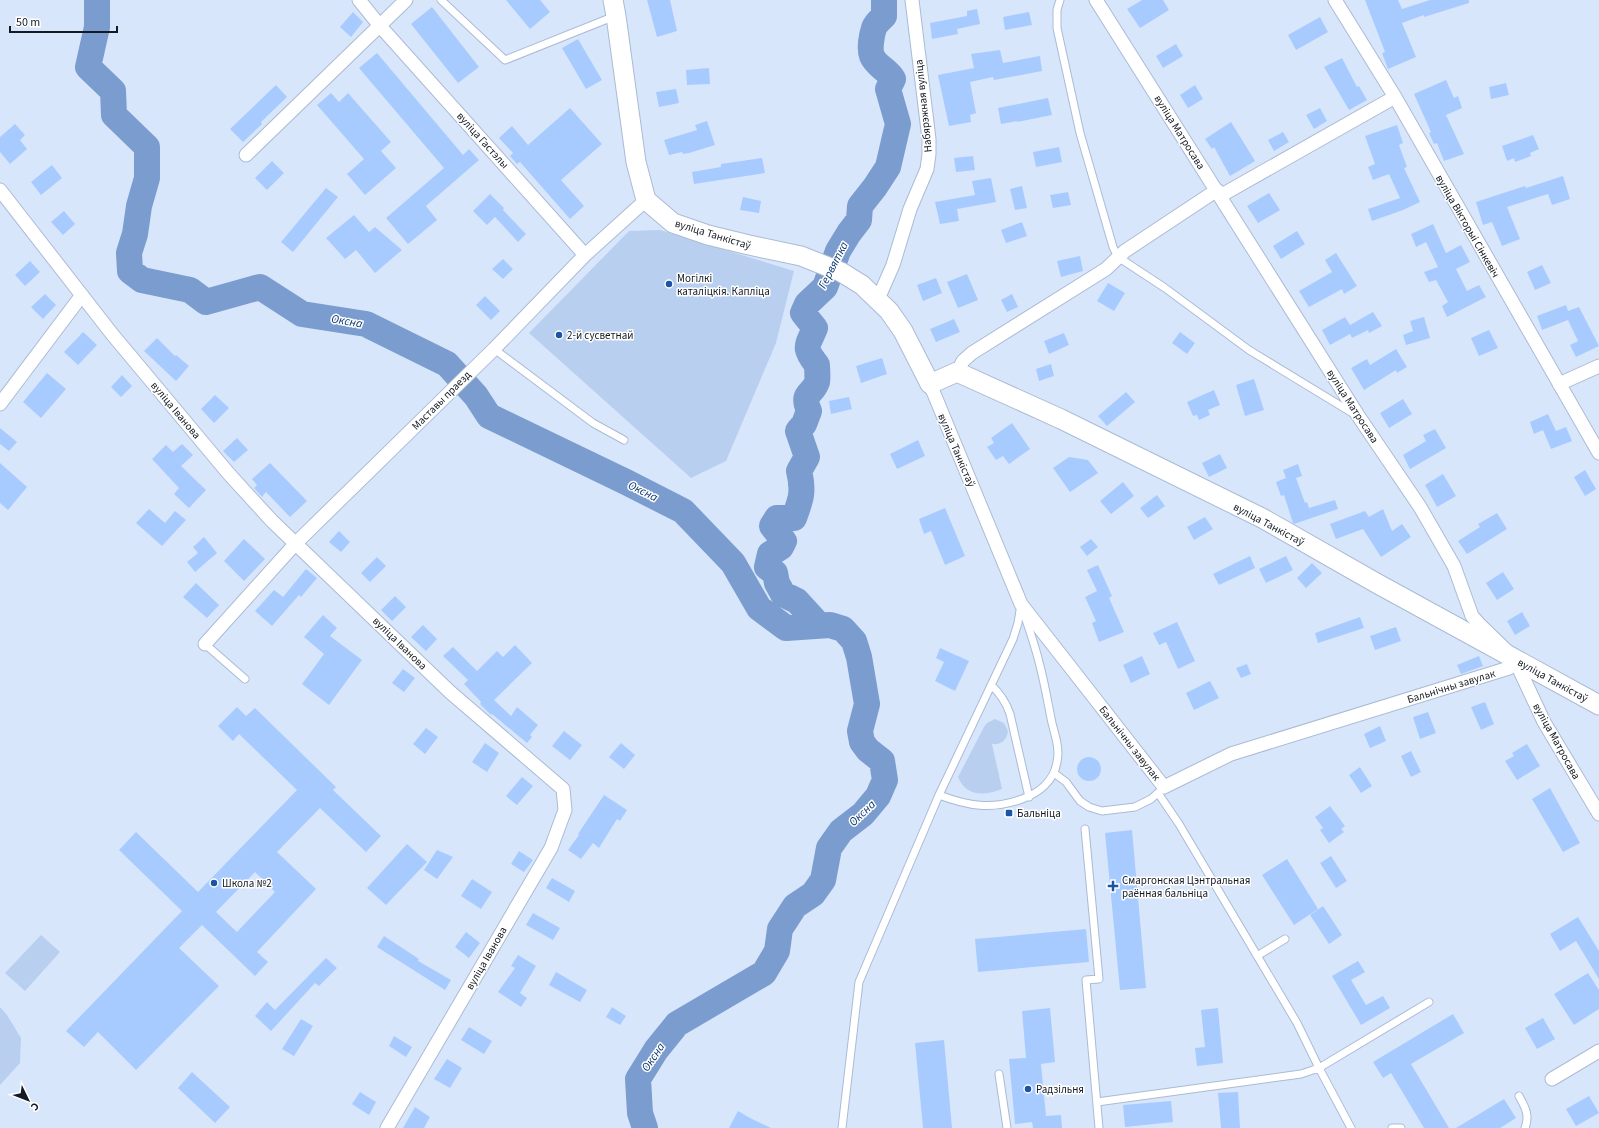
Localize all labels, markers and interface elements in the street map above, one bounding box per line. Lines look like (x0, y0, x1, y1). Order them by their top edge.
scale bar (10, 8, 117, 34)
text: 50 m (16, 14, 40, 31)
street label: Набярэжная вуліца (911, 59, 936, 153)
street label: вуліца Матросава (1151, 92, 1209, 172)
street label: вуліца Гастэлы (453, 109, 512, 172)
street label: вуліца Вікторыі Сінкевіч (1432, 172, 1503, 280)
street label: вуліца Танкістаў (673, 216, 753, 253)
water label: Гервятка (814, 238, 853, 292)
place label: Могілкі каталіцкія. Капліца (677, 271, 770, 299)
marker: Могілкі каталіцкія. Капліца (664, 279, 674, 289)
water label: Оксна (330, 310, 364, 333)
place label: 2-й сусветнай (567, 328, 633, 343)
marker: 2-й сусветнай (554, 330, 564, 340)
street label: вуліца Матросава (1323, 366, 1382, 446)
street label: Маставы праезд (408, 367, 474, 433)
street label: вуліца Іванова (147, 379, 204, 442)
street label: вуліца Танкістаў (934, 411, 979, 489)
water label: Оксна (625, 477, 661, 506)
street label: вуліца Танкістаў (1231, 499, 1307, 549)
street label: вуліца Іванова (369, 614, 430, 673)
street label: вуліца Танкістаў (1515, 655, 1591, 706)
street label: Бальнічны завулак (1405, 666, 1498, 707)
street label: вуліца Матросава (1529, 700, 1584, 782)
street label: Бальнічны завулак (1096, 703, 1164, 784)
water label: Оксна (845, 796, 880, 830)
place label: Бальніца (1017, 806, 1061, 821)
marker: Бальніца (1004, 808, 1014, 818)
place label: Смаргонская Цэнтральная раённая бальніца (1122, 873, 1250, 901)
place label: Школа №2 (222, 876, 272, 891)
marker: Школа №2 (209, 878, 219, 888)
marker: Смаргонская Цэнтральная раённая бальніца (1107, 880, 1119, 892)
street label: вуліца Іванова (462, 924, 511, 992)
water label: Оксна (638, 1039, 670, 1075)
north arrow (8, 1080, 48, 1120)
place label: Радзільня (1036, 1082, 1084, 1097)
marker: Радзільня (1023, 1084, 1033, 1094)
text: С (27, 1099, 43, 1114)

